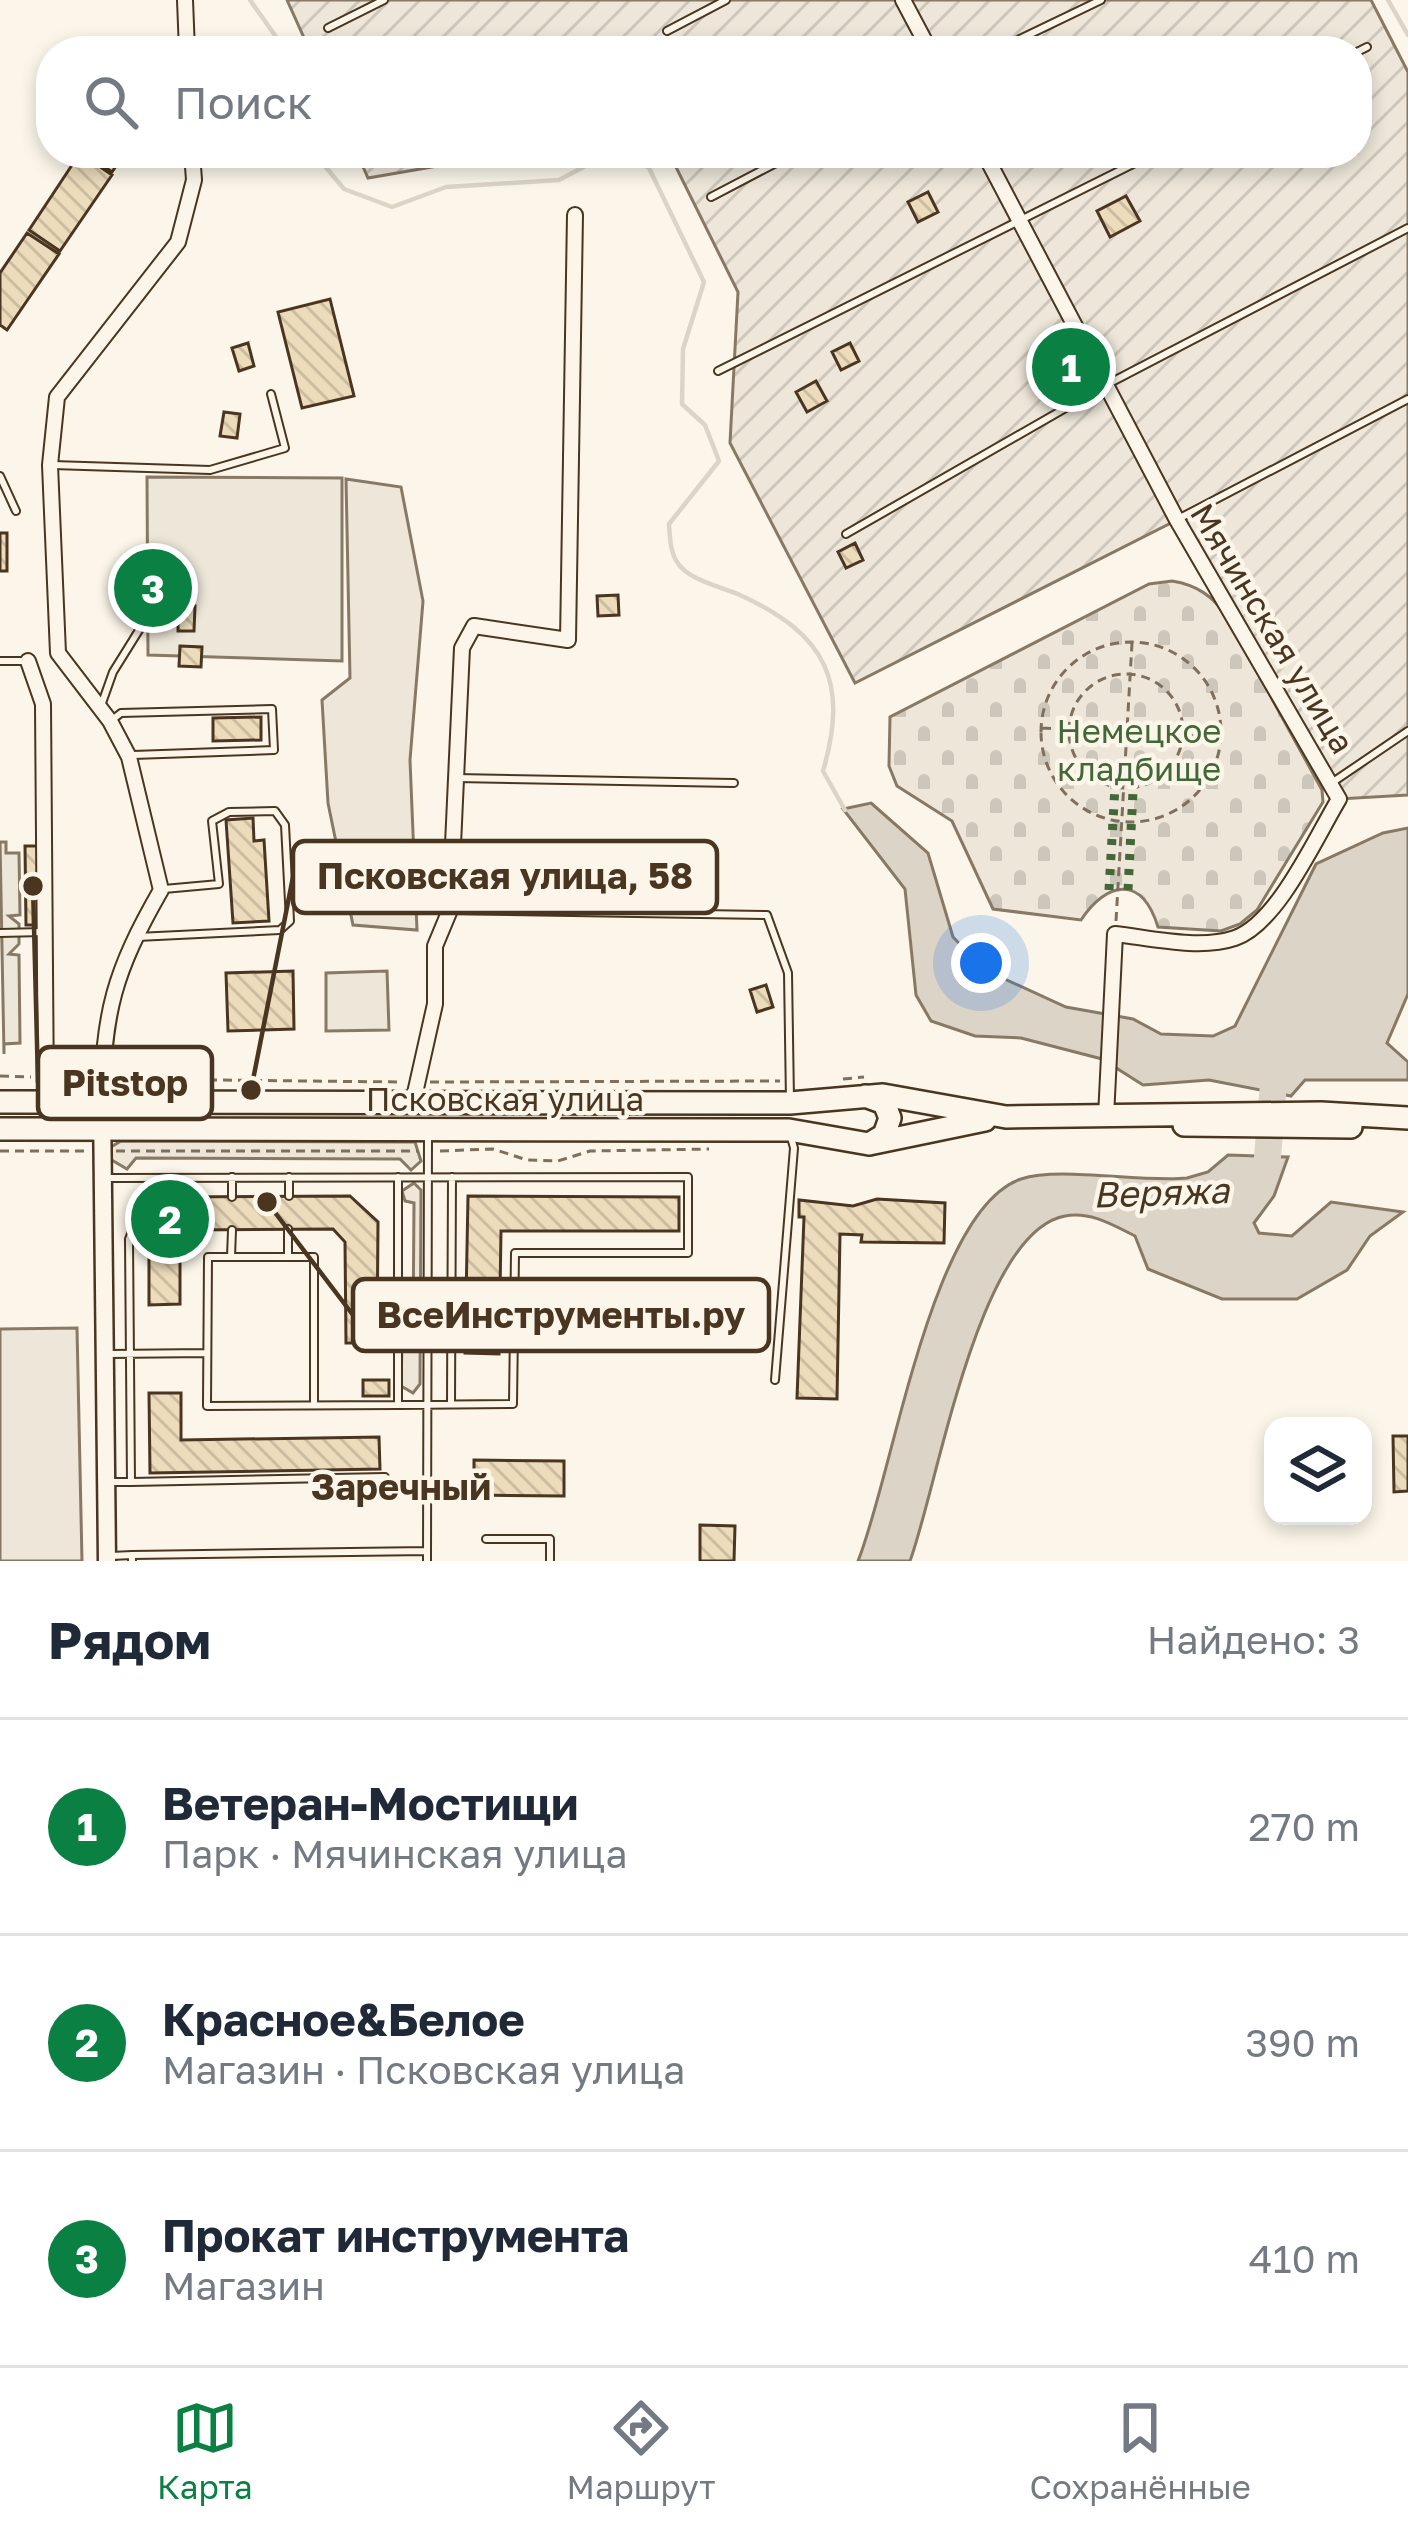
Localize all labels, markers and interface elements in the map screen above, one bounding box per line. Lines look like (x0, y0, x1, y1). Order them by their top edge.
search box (36, 36, 1372, 168)
icon: search (78, 69, 144, 135)
text: Поиск (174, 75, 313, 129)
pin: 1 (1032, 322, 1110, 412)
street label: Мячинская улица (1183, 496, 1363, 760)
pin: 3 (114, 543, 192, 633)
park label: Немецкое кладбище (1057, 711, 1221, 788)
callout: Псковская улица, 58 (293, 841, 717, 913)
text: Псковская улица, 58 (317, 854, 693, 897)
your location (951, 933, 1011, 993)
callout: Pitstop (38, 1047, 212, 1119)
text: Pitstop (62, 1061, 188, 1104)
street label: Псковская улица (366, 1079, 644, 1118)
water label: Веряжа (1092, 1168, 1232, 1216)
pin: 2 (131, 1174, 209, 1264)
callout: ВсеИнструменты.ру (353, 1279, 769, 1351)
text: ВсеИнструменты.ру (377, 1293, 746, 1336)
map controls (1264, 1417, 1372, 1525)
button: layers (1264, 1417, 1372, 1525)
district label: Заречный (311, 1465, 491, 1508)
text: Рядом (48, 1609, 211, 1670)
text: Найдено: 3 (1147, 1616, 1360, 1663)
text: Ветеран-Мостищи (162, 1776, 578, 1830)
text: 1 (77, 1803, 97, 1850)
text: 270 m (1248, 1803, 1360, 1850)
text: Парк · Мячинская улица (162, 1830, 627, 1877)
text: Красное&Белое (162, 1992, 525, 2046)
text: 2 (75, 2019, 99, 2066)
text: 390 m (1245, 2019, 1360, 2066)
text: Магазин · Псковская улица (162, 2046, 685, 2093)
text: Прокат инструмента (162, 2208, 629, 2262)
text: 3 (75, 2235, 99, 2282)
text: 410 m (1249, 2235, 1360, 2282)
text: Магазин (162, 2262, 325, 2309)
tab: Карта (157, 2395, 253, 2506)
tab: Маршрут (567, 2395, 716, 2506)
tab: Сохранённые (1030, 2395, 1251, 2506)

